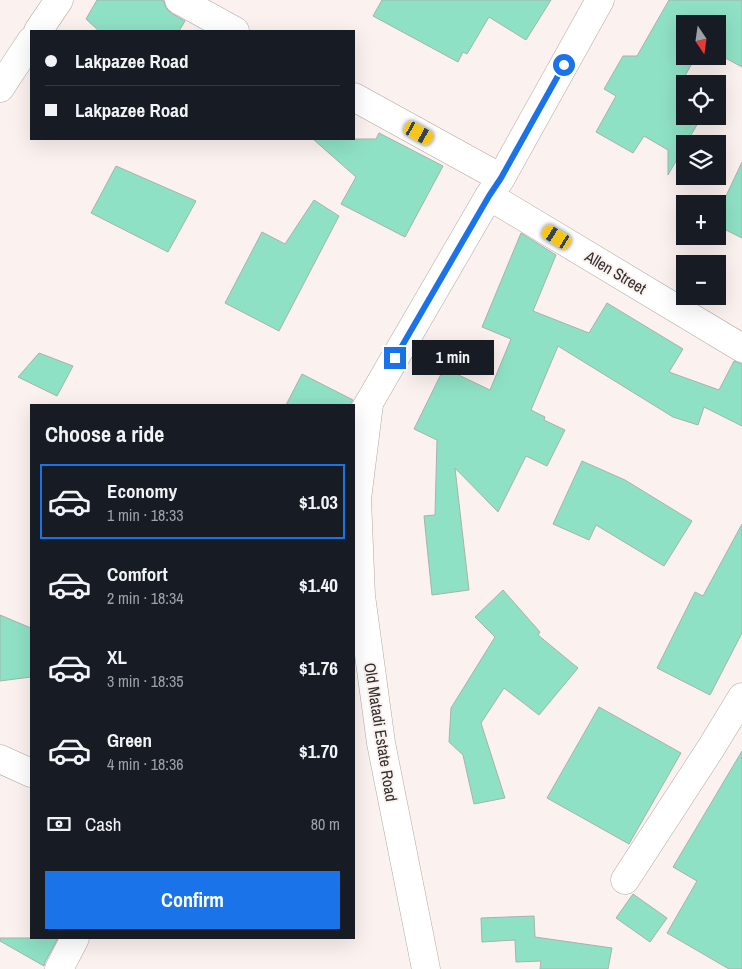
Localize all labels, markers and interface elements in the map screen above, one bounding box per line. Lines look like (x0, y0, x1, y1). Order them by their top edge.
north arrow (676, 15, 726, 65)
map controls (676, 15, 726, 305)
text: Lakpazee Road (75, 48, 188, 74)
route start (553, 54, 575, 76)
button: locate (676, 75, 726, 125)
text: Lakpazee Road (75, 97, 188, 123)
car (402, 119, 435, 147)
button: layers (676, 135, 726, 185)
button: + (676, 195, 726, 245)
car (540, 223, 573, 251)
street label: Allen Street (580, 245, 651, 299)
button: − (676, 255, 726, 305)
callout: 1 min (412, 340, 495, 376)
text: 1 min (436, 346, 470, 368)
route end (384, 347, 406, 369)
text: Choose a ride (45, 419, 164, 449)
text: Economy (107, 478, 177, 504)
icon: car (47, 479, 92, 524)
text: $1.03 (299, 489, 338, 515)
text: 1 min · 18:33 (107, 504, 184, 526)
text: Comfort (107, 561, 168, 587)
icon: car (47, 562, 92, 607)
text: $1.40 (299, 572, 338, 598)
text: 2 min · 18:34 (107, 587, 184, 609)
text: XL (107, 644, 127, 670)
icon: car (47, 645, 92, 690)
text: $1.76 (299, 655, 338, 681)
street label: Old Matadi Estate Road (359, 661, 403, 803)
text: 3 min · 18:35 (107, 670, 184, 692)
text: Green (107, 727, 152, 753)
icon: car (47, 728, 92, 773)
text: $1.70 (299, 738, 338, 764)
text: 4 min · 18:36 (107, 753, 184, 775)
icon: cash (45, 810, 73, 838)
text: Cash (85, 811, 121, 837)
text: 80 m (311, 813, 340, 835)
button: Confirm (45, 871, 340, 929)

